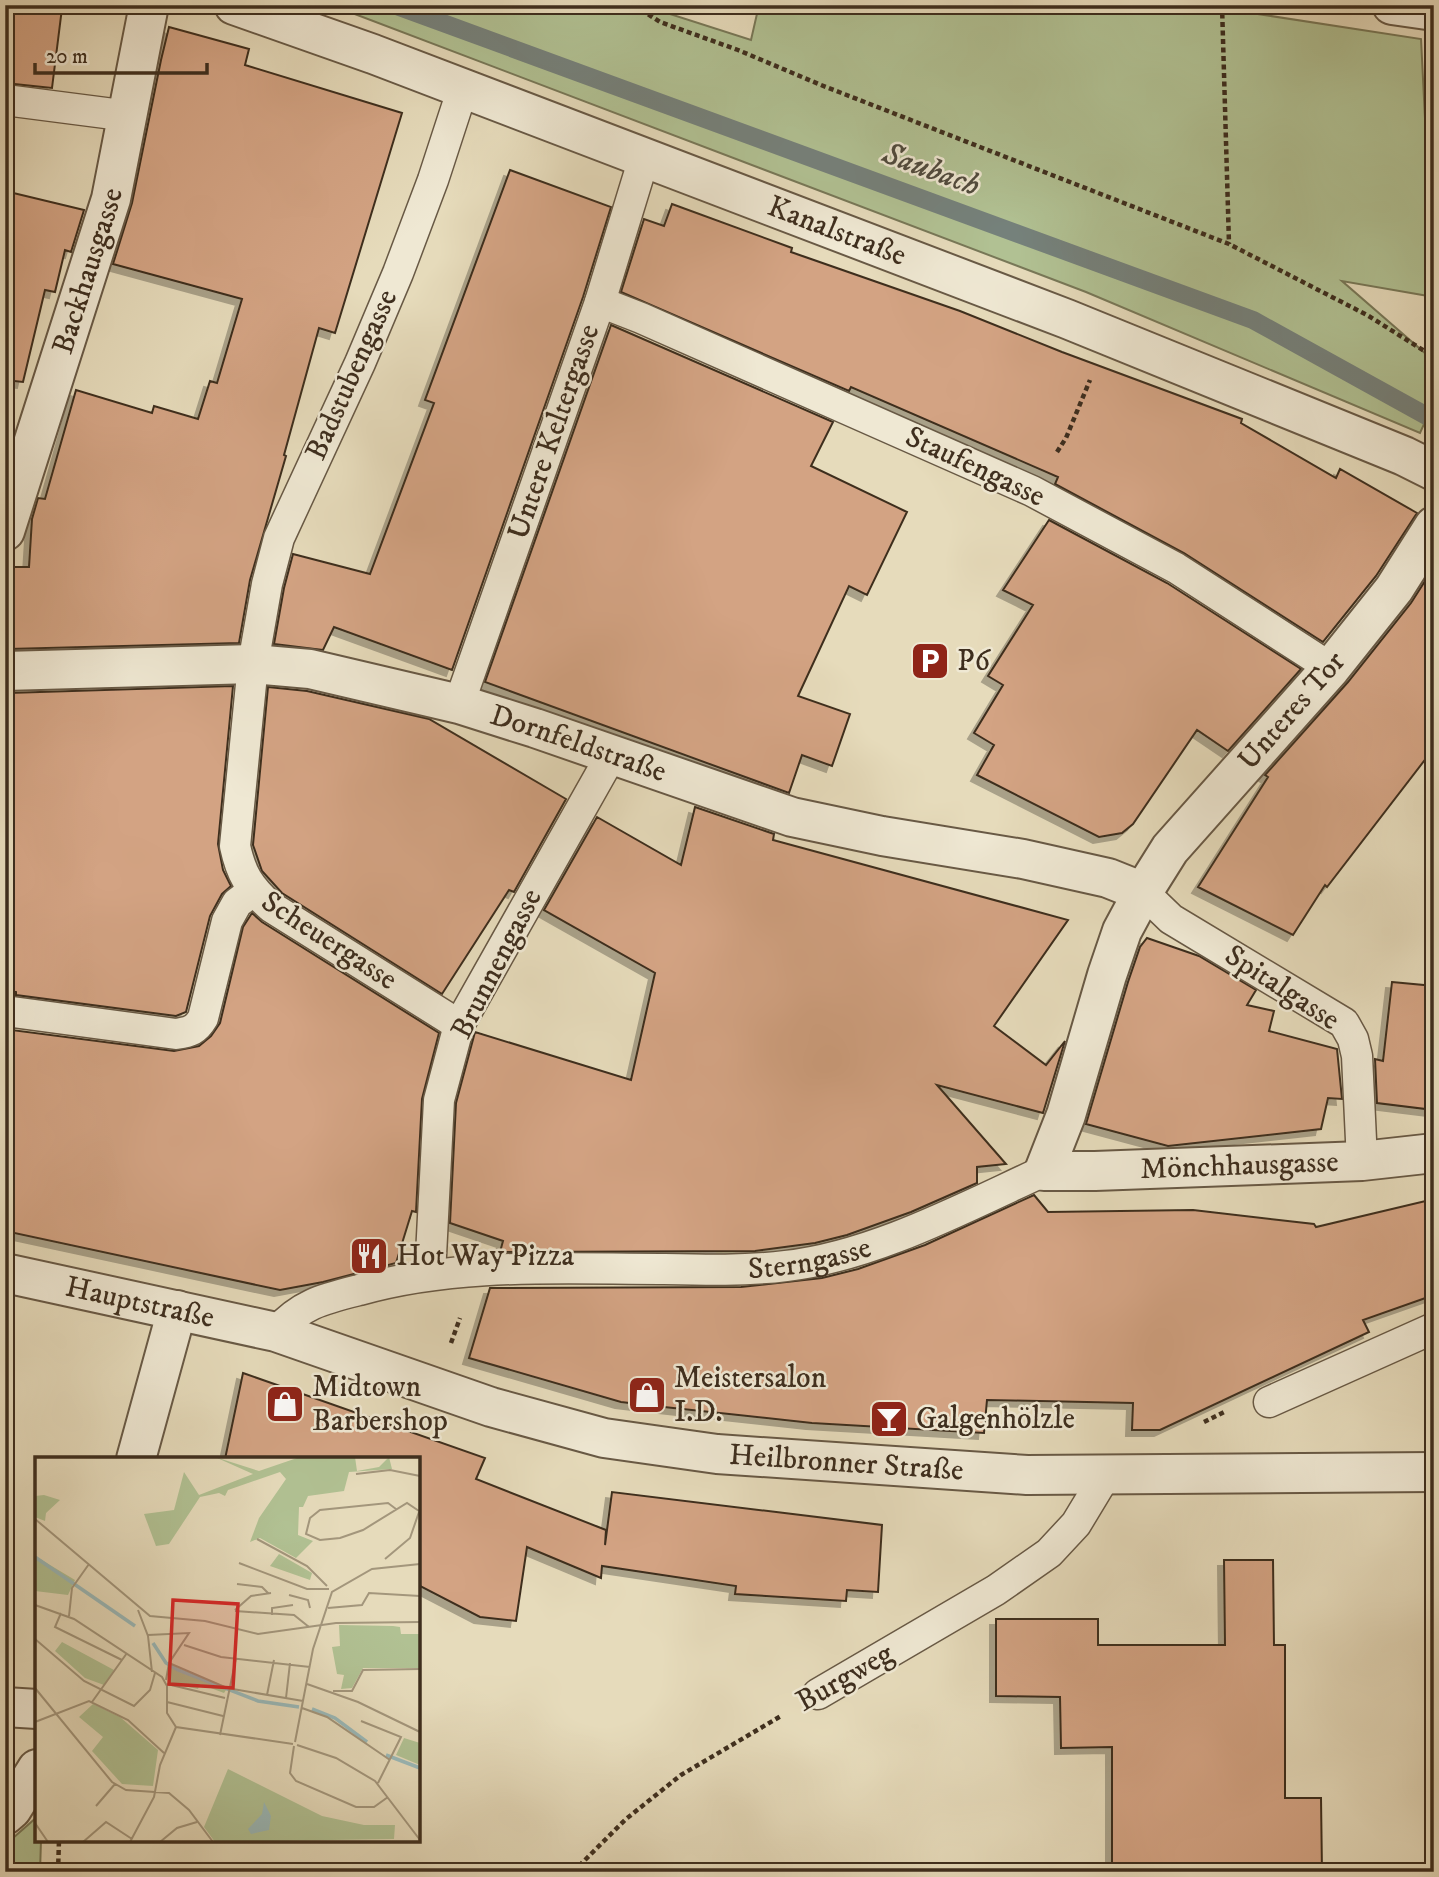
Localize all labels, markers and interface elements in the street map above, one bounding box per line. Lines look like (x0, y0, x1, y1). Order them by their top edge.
scale bar (35, 32, 206, 76)
text: 20 m (46, 44, 88, 70)
water label: Saubach (876, 134, 985, 206)
street label: Backhausgasse (44, 185, 131, 359)
street label: Kanalstraße (762, 188, 911, 274)
street label: Badstubengasse (298, 284, 406, 466)
street label: Untere Keltergasse (500, 320, 608, 544)
street label: Staufengasse (899, 419, 1051, 515)
parking icon: P6 (909, 640, 951, 682)
place label: P6 (957, 643, 991, 680)
street label: Unteres Tor (1230, 644, 1354, 778)
street label: Dornfeldstraße (486, 697, 671, 791)
street label: Scheuergasse (254, 883, 404, 999)
street label: Brunnengasse (443, 883, 551, 1045)
street label: Spitalgasse (1218, 937, 1346, 1039)
street label: Mönchhausgasse (1139, 1143, 1339, 1188)
street label: Sterngasse (747, 1229, 876, 1288)
restaurant icon: Hot Way Pizza (348, 1235, 390, 1277)
place label: Hot Way Pizza (396, 1238, 574, 1275)
street label: Hauptstraße (62, 1268, 218, 1337)
place label: Meistersalon I.D. (674, 1360, 827, 1431)
place label: Midtown Barbershop (312, 1369, 448, 1440)
shop icon: Meistersalon I.D. (626, 1374, 668, 1416)
shop icon: Midtown Barbershop (264, 1383, 306, 1425)
bar icon: Galgenhölzle (868, 1398, 910, 1440)
place label: Galgenhölzle (916, 1401, 1075, 1438)
street label: Heilbronner Straße (728, 1436, 965, 1489)
inset map (35, 1457, 420, 1842)
street label: Burgweg (790, 1635, 901, 1721)

